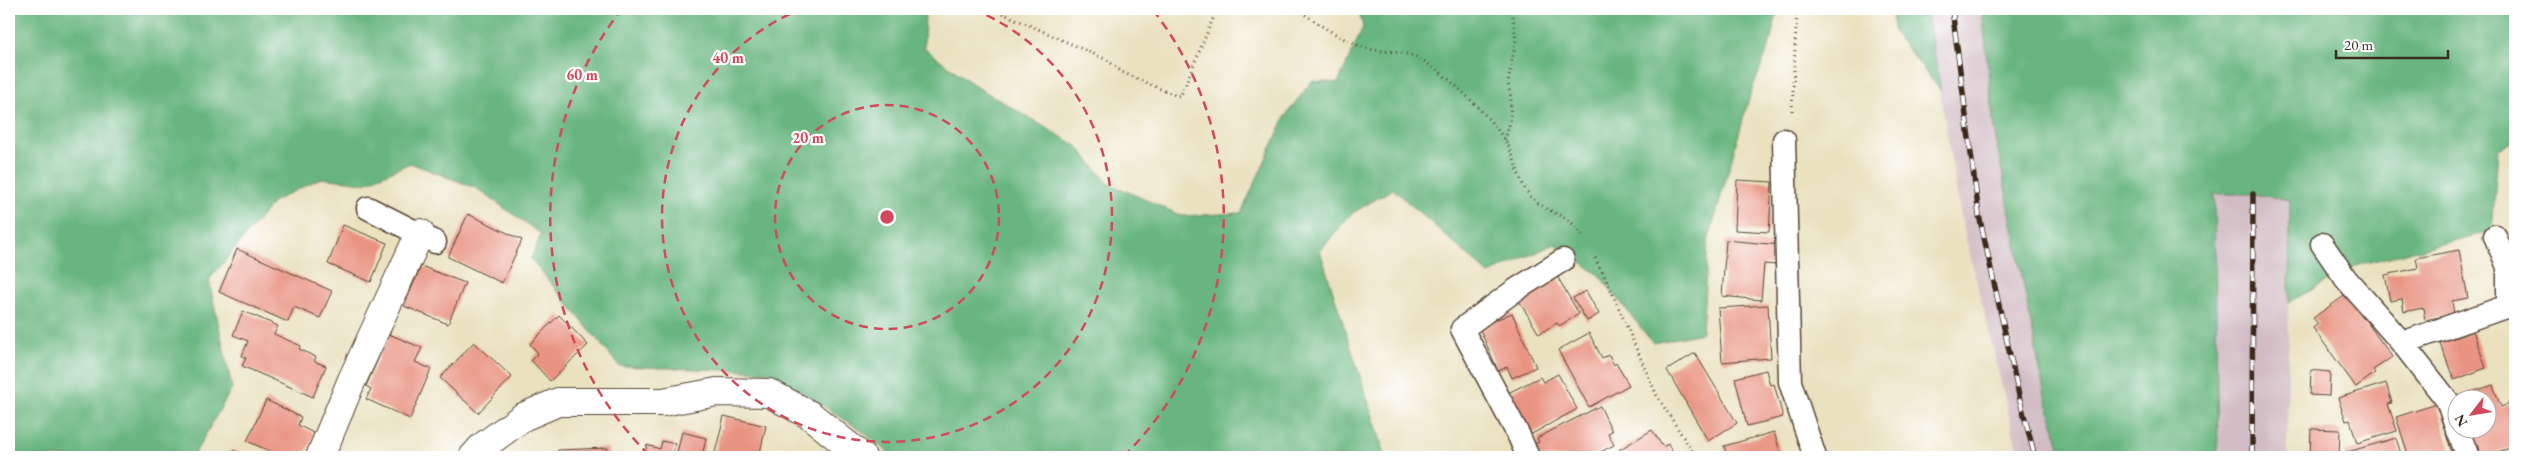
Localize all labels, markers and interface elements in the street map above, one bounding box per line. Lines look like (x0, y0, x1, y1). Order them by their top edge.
scale bar (2336, 28, 2449, 60)
text: 20 m (2344, 35, 2373, 54)
text: 40 m (712, 48, 744, 67)
text: 60 m (566, 65, 598, 84)
text: 20 m (792, 128, 824, 147)
centre of rings (878, 208, 896, 226)
north arrow (2446, 388, 2496, 438)
text: N (2450, 411, 2471, 430)

